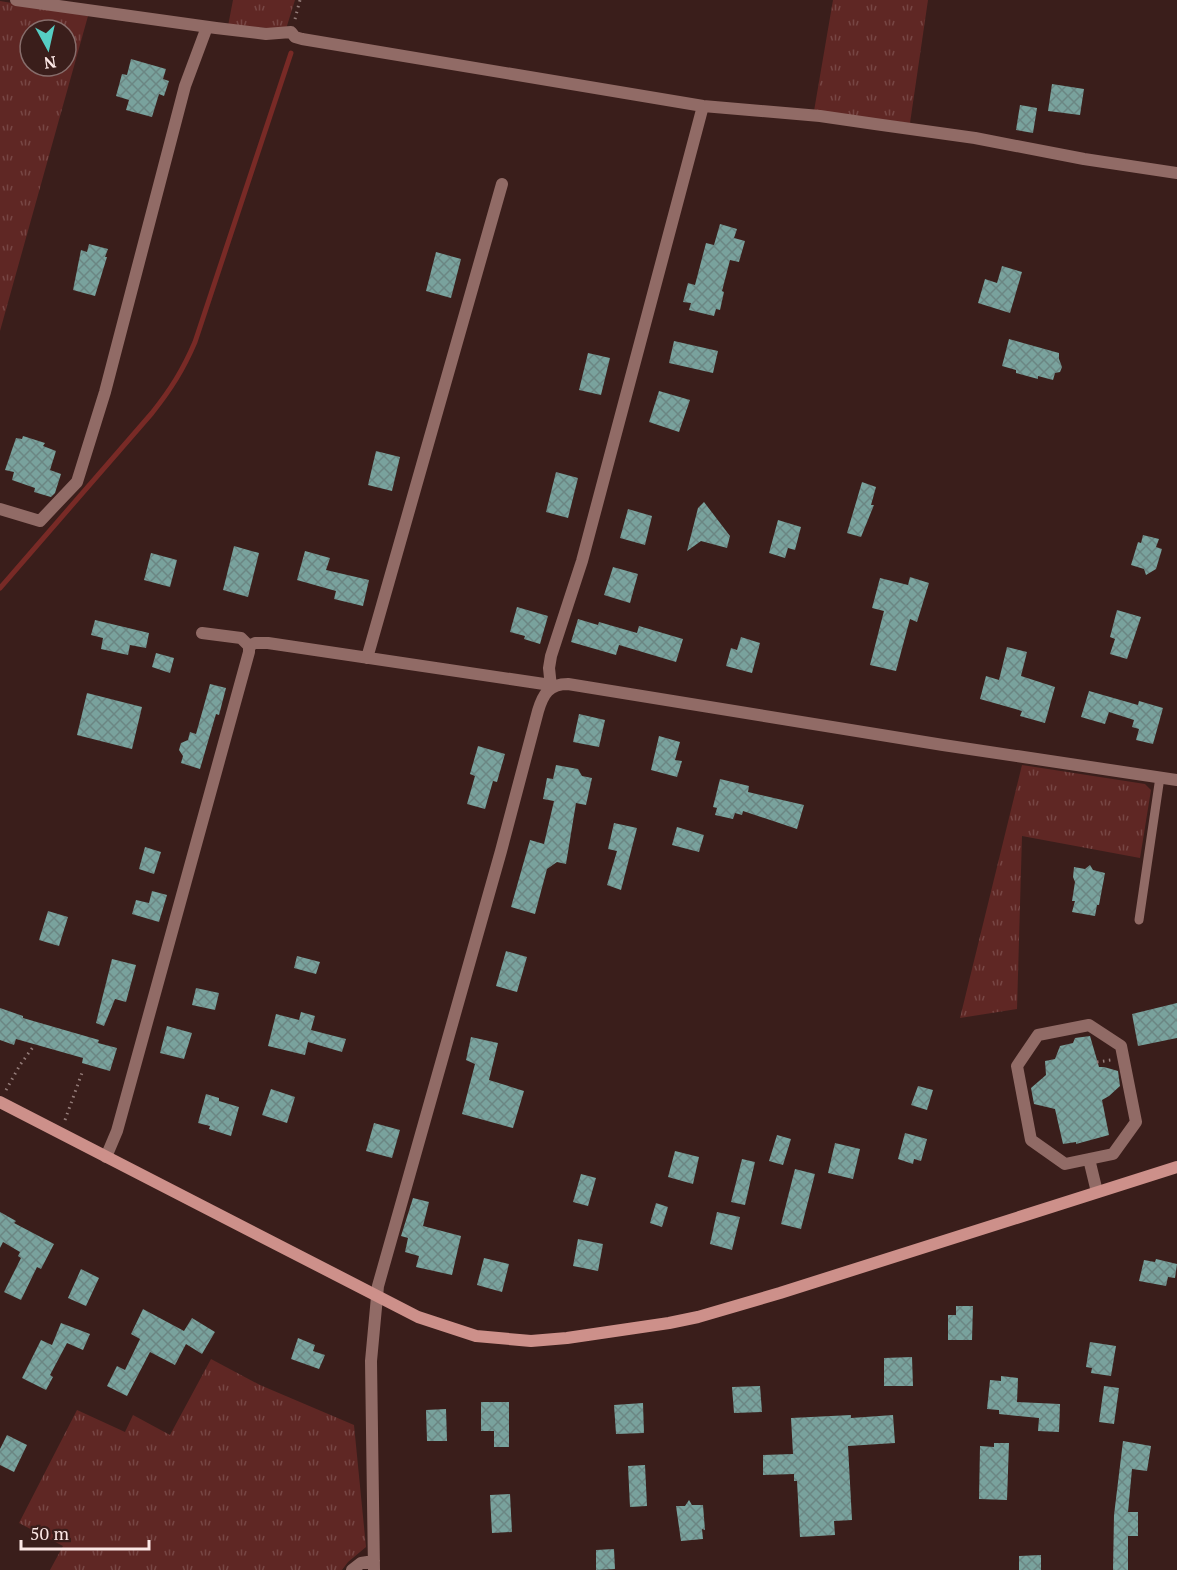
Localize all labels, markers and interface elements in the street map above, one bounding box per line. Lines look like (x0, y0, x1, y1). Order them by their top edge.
north arrow (18, 18, 78, 78)
text: N (43, 51, 58, 75)
scale bar (21, 1513, 148, 1551)
text: 50 m (30, 1521, 70, 1545)

